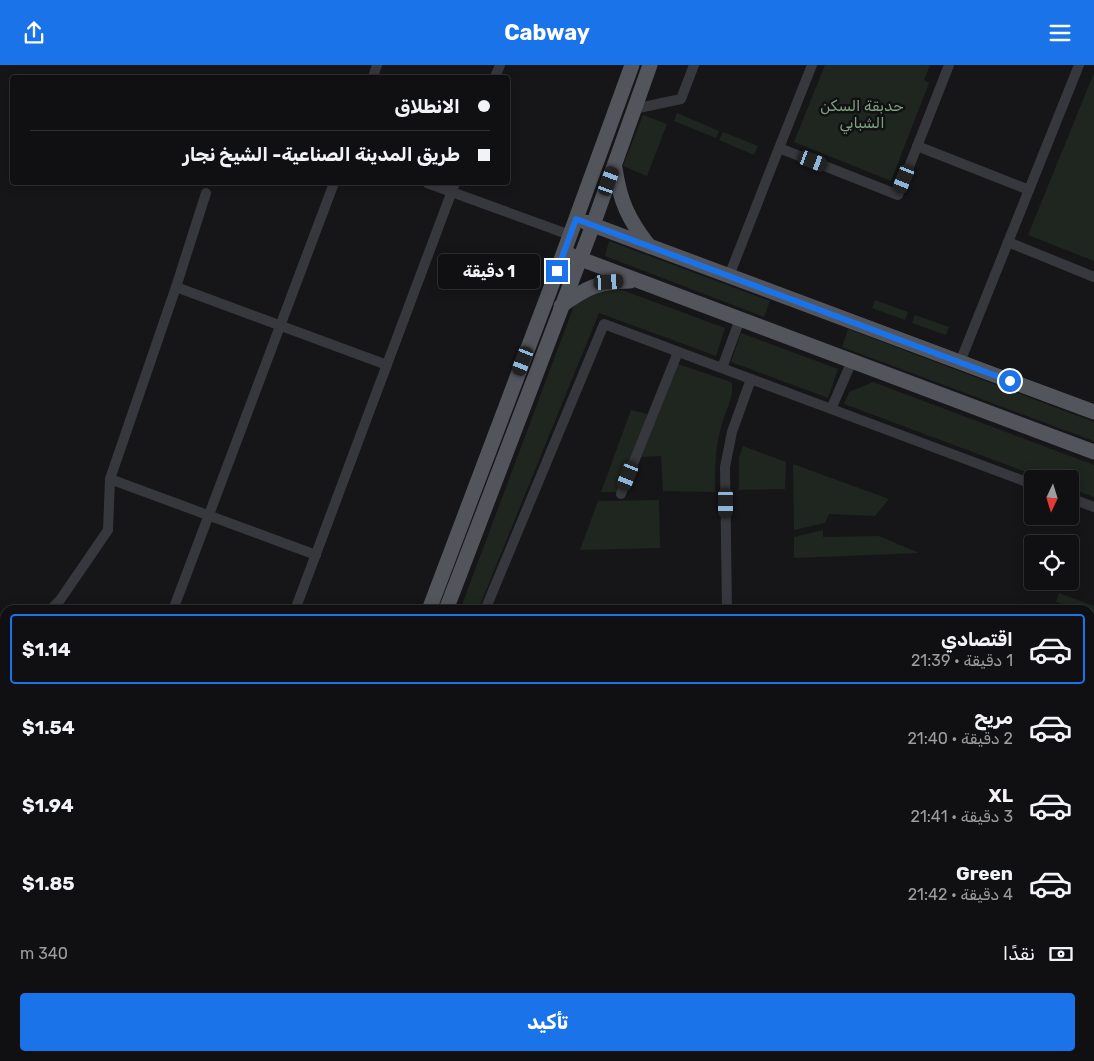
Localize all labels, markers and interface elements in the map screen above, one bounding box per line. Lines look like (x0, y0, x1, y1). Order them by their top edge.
icon: share (20, 19, 48, 47)
text: Cabway (504, 19, 590, 46)
icon: menu (1046, 19, 1074, 47)
text: الانطلاق (394, 95, 460, 118)
park label: حدبقة السكن الشبابي (820, 97, 904, 135)
text: طريق المدينة الصناعية- الشيخ نجار (183, 143, 460, 166)
car (796, 149, 829, 173)
car (891, 162, 916, 196)
car (596, 164, 621, 198)
callout: 1 دقيقة (437, 253, 540, 289)
route end (546, 260, 568, 282)
text: 1 دقيقة (463, 262, 515, 281)
car (593, 274, 624, 290)
car (510, 344, 535, 378)
route start (999, 370, 1021, 392)
car (615, 459, 640, 493)
north arrow (1024, 470, 1079, 525)
map controls (1024, 470, 1079, 590)
car (718, 488, 733, 518)
button: locate (1024, 535, 1079, 590)
icon: car (1028, 627, 1073, 672)
text: اقتصادي (941, 628, 1013, 651)
text: $1.14 (22, 638, 71, 661)
text: 1 دقيقة · 21:39 (911, 651, 1013, 670)
icon: car (1028, 705, 1073, 750)
text: مريح (974, 706, 1013, 729)
text: $1.54 (22, 716, 75, 739)
text: 2 دقيقة · 21:40 (907, 729, 1013, 748)
icon: car (1028, 783, 1073, 828)
text: XL (989, 784, 1013, 807)
text: $1.94 (22, 794, 74, 817)
text: 3 دقيقة · 21:41 (911, 807, 1013, 826)
icon: car (1028, 861, 1073, 906)
text: Green (956, 862, 1013, 885)
text: $1.85 (22, 872, 75, 895)
text: 4 دقيقة · 21:42 (908, 885, 1013, 904)
icon: cash (1047, 940, 1075, 968)
text: نقدًا (1003, 942, 1035, 965)
text: 340 m (20, 944, 68, 963)
button: تأكيد (20, 993, 1075, 1051)

